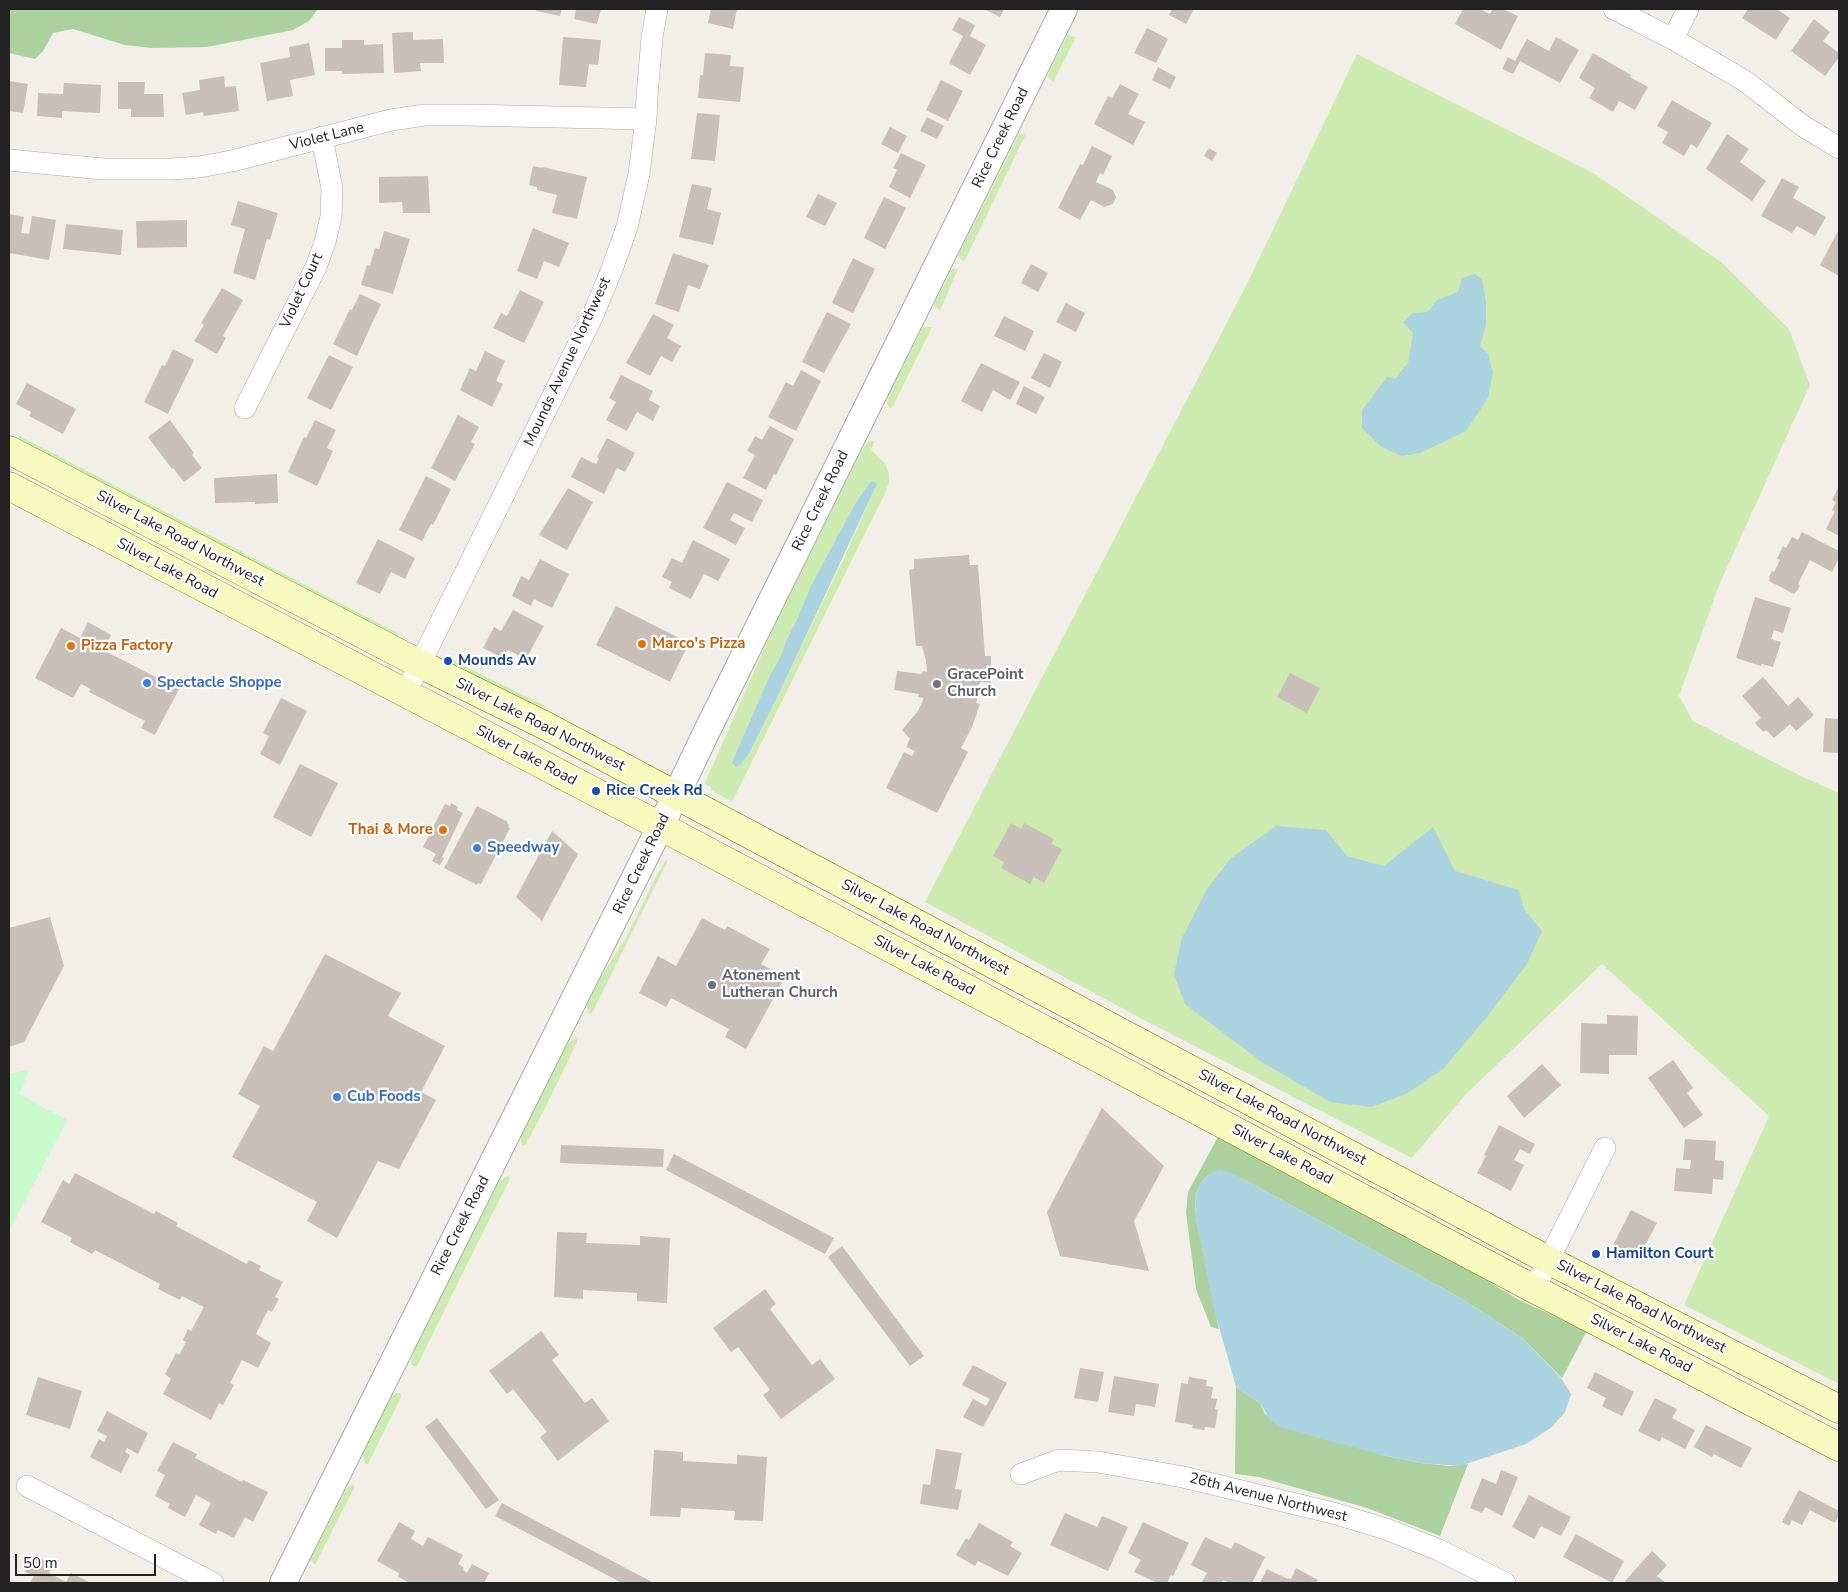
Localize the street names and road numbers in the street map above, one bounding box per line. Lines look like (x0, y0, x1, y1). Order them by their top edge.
street label: Rice Creek Road (969, 85, 1033, 191)
street label: Violet Lane (288, 119, 366, 155)
street label: Violet Court (277, 251, 327, 331)
street label: Mounds Avenue Northwest (521, 275, 615, 449)
street label: Rice Creek Road (789, 448, 853, 554)
street label: Silver Lake Road Northwest (93, 487, 267, 591)
street label: Silver Lake Road (113, 535, 221, 603)
street label: Silver Lake Road Northwest (452, 674, 628, 776)
street label: Silver Lake Road (472, 722, 580, 790)
street label: Rice Creek Road (610, 811, 674, 917)
street label: Silver Lake Road Northwest (838, 876, 1012, 980)
street label: Silver Lake Road (870, 932, 978, 1000)
street label: Silver Lake Road Northwest (1195, 1066, 1369, 1170)
street label: Silver Lake Road (1228, 1121, 1336, 1189)
street label: Rice Creek Road (428, 1173, 494, 1279)
street label: Silver Lake Road Northwest (1553, 1256, 1729, 1358)
street label: Silver Lake Road (1587, 1311, 1695, 1377)
street label: 26th Avenue Northwest (1187, 1470, 1349, 1526)

